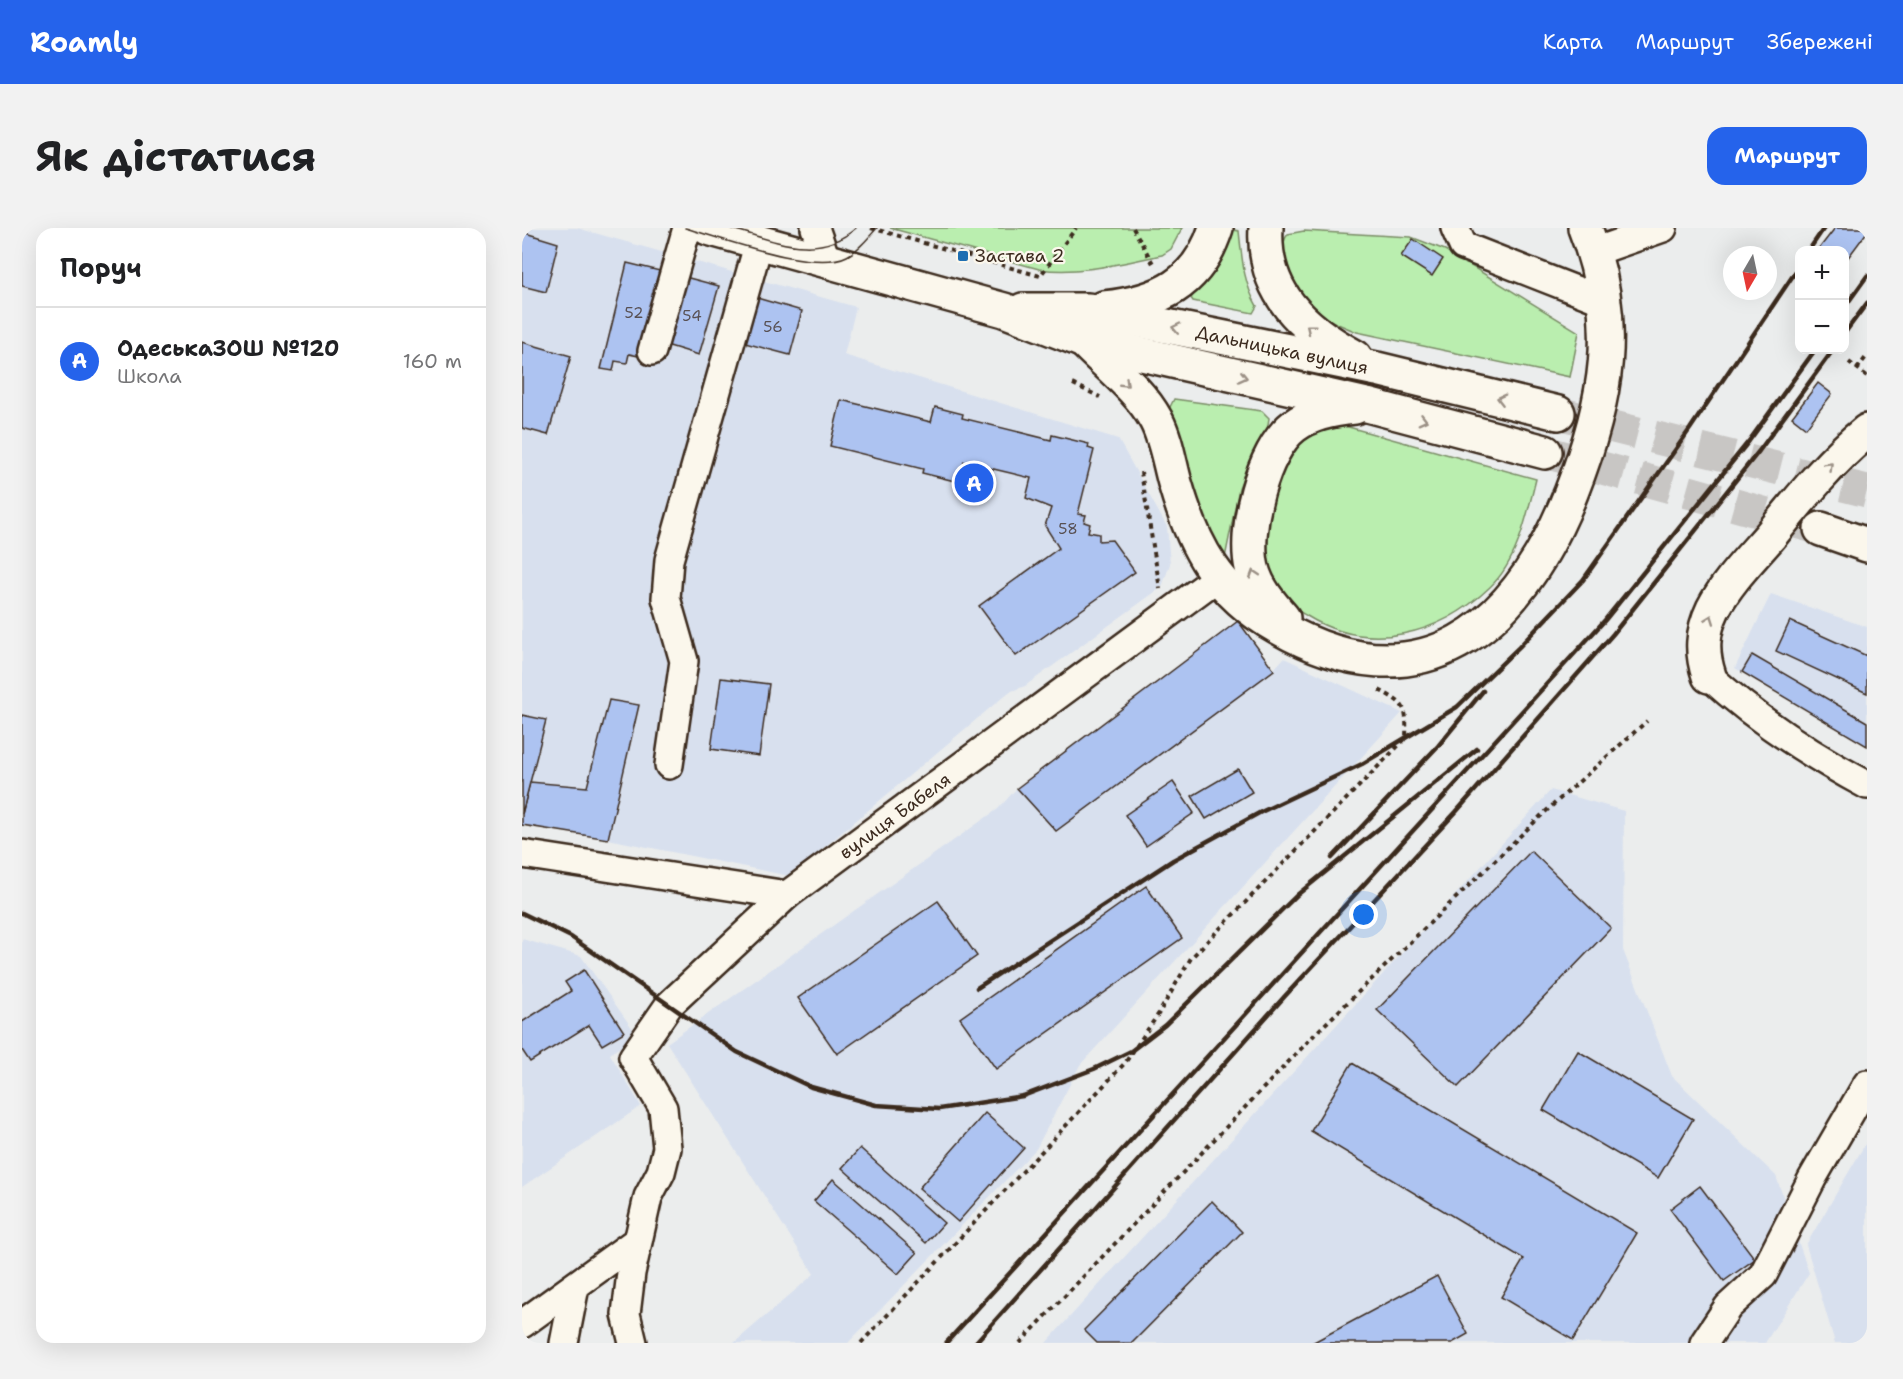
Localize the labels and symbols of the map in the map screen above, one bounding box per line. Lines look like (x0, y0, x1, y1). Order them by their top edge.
place label: Застава 2 (975, 244, 1065, 268)
north arrow (1723, 246, 1777, 300)
marker: Застава 2 (956, 249, 970, 263)
house number: 52 (625, 303, 643, 323)
house number: 54 (682, 306, 702, 326)
house number: 56 (763, 317, 783, 337)
street label: Дальницька вулиця (1194, 320, 1370, 380)
one-way arrow (1171, 322, 1181, 335)
one-way arrow (1306, 324, 1317, 335)
one-way arrow (1238, 370, 1248, 383)
one-way arrow (1118, 376, 1128, 387)
one-way arrow (1497, 394, 1507, 407)
one-way arrow (1418, 413, 1428, 425)
pin: A (954, 460, 994, 506)
one-way arrow (1822, 463, 1833, 474)
house number: 58 (1058, 519, 1078, 539)
one-way arrow (1249, 569, 1262, 580)
one-way arrow (1702, 615, 1715, 625)
street label: вулиця Бабеля (834, 767, 956, 865)
your location (1349, 900, 1378, 929)

